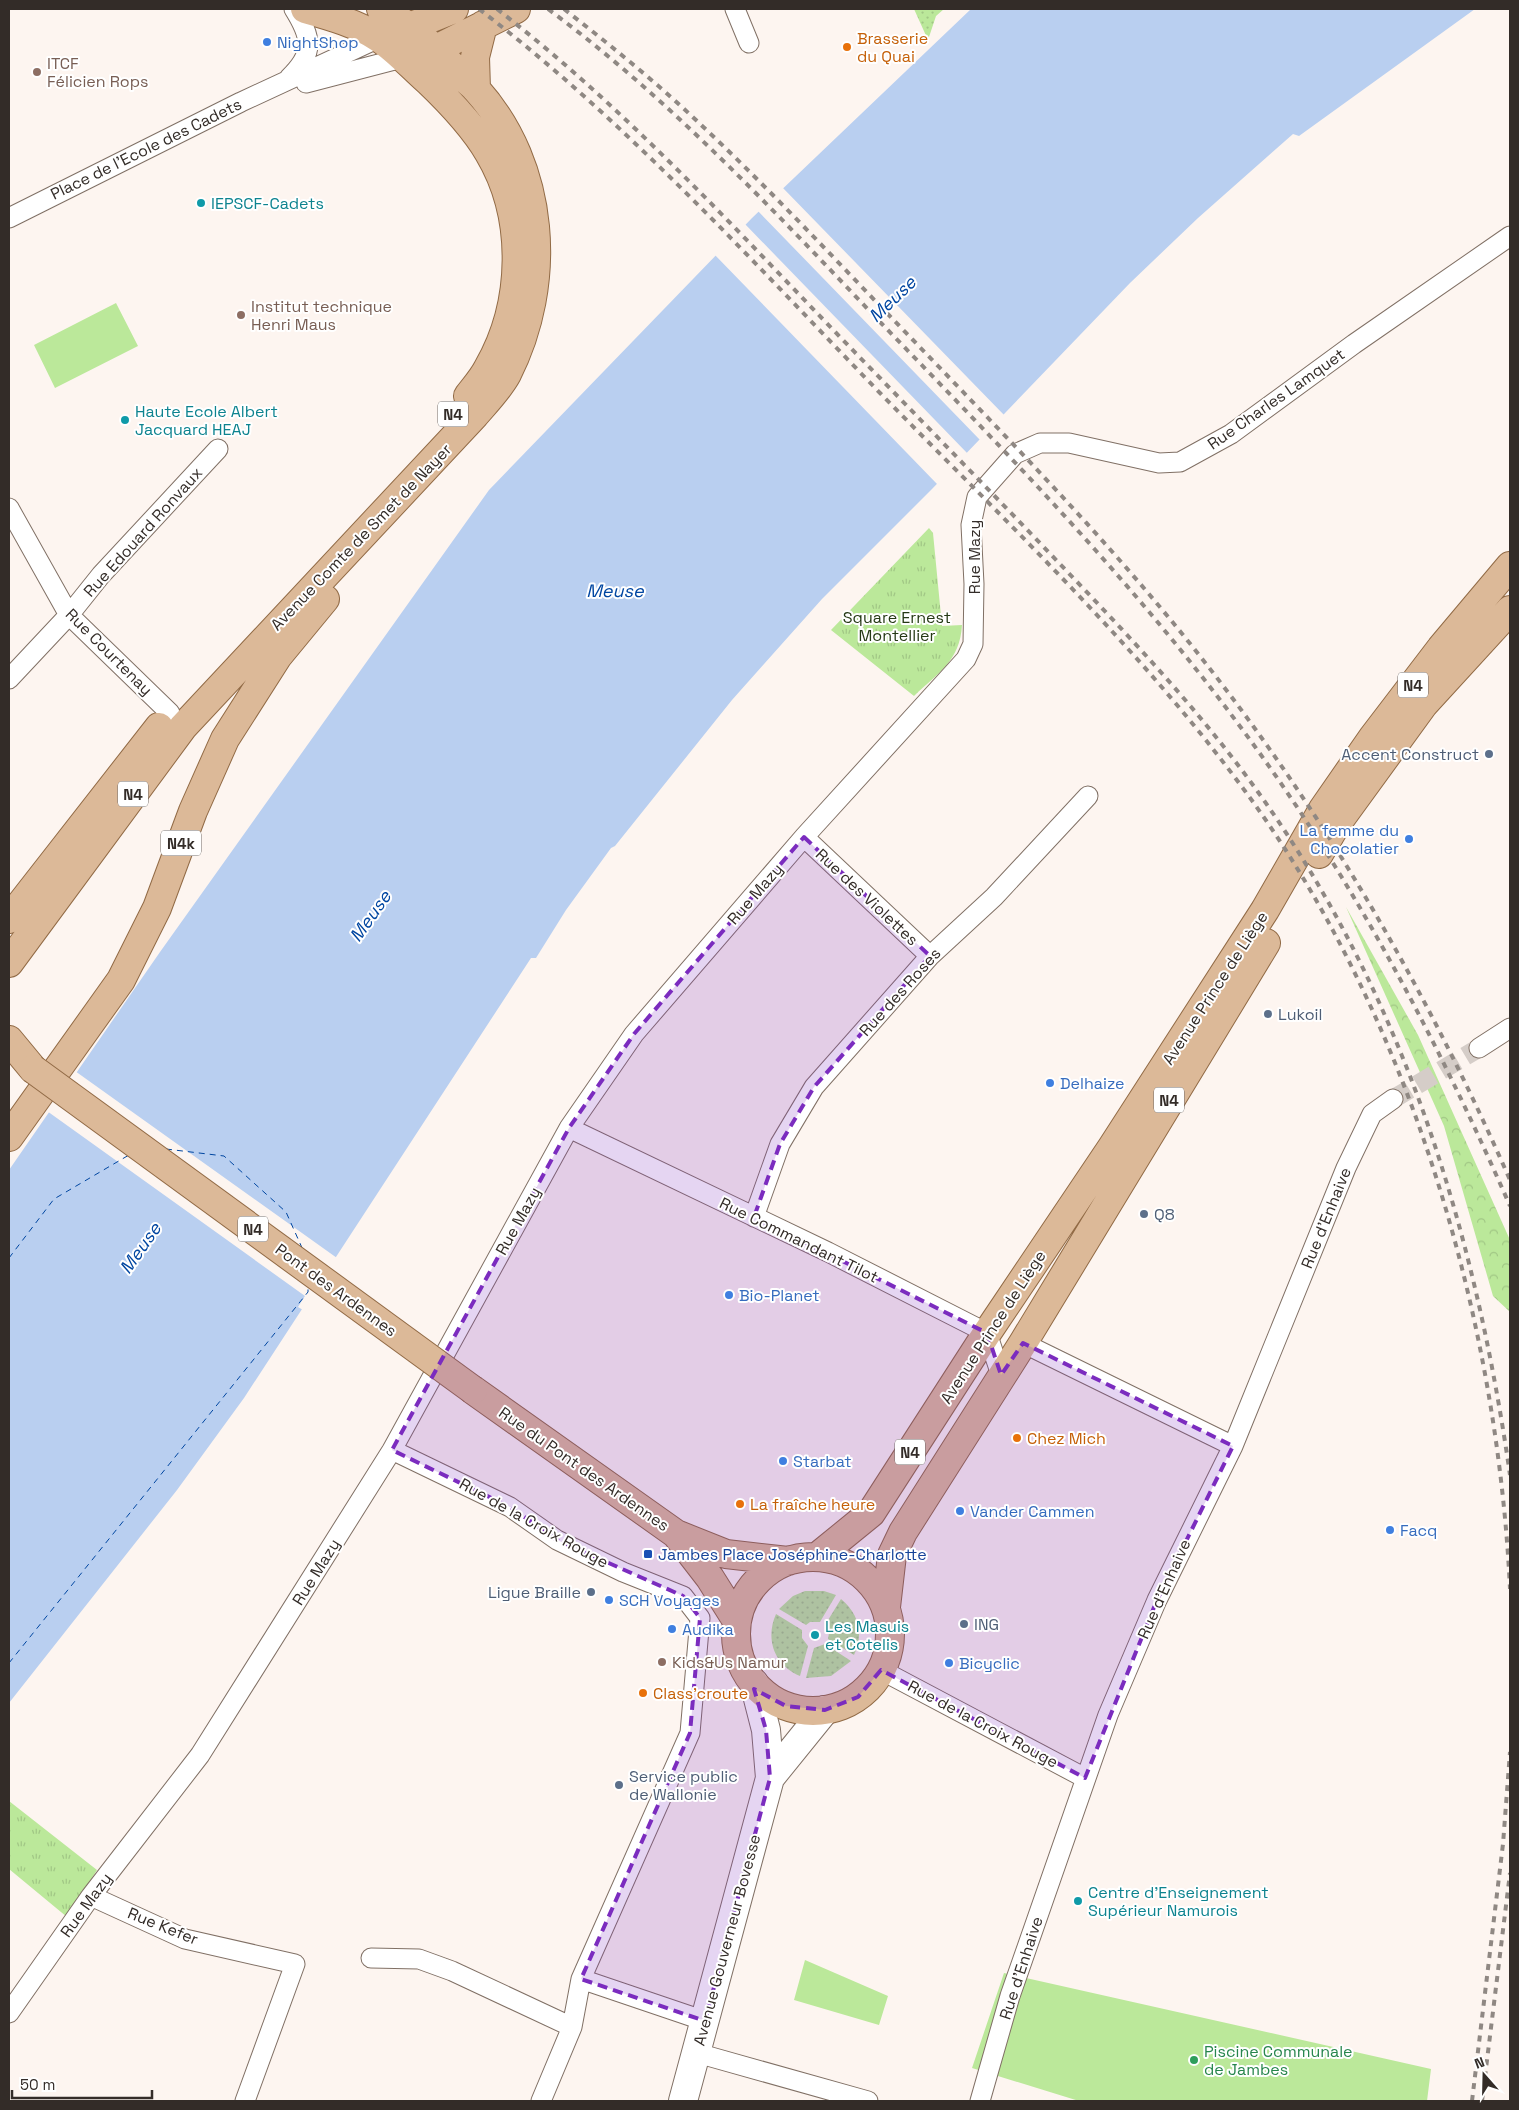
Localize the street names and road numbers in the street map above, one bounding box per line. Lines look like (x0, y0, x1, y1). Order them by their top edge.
street label: Place de l'Ecole des Cadets (47, 93, 245, 205)
street label: Rue Charles Lamquet (1203, 344, 1349, 454)
road number: N4 (438, 402, 468, 426)
street label: Avenue Comte de Smet de Nayer (266, 439, 456, 635)
street label: Rue Edouard Ronvaux (79, 463, 207, 601)
street label: Rue Mazy (964, 520, 985, 594)
street label: Rue Courtenay (61, 604, 157, 700)
road number: N4 (1398, 672, 1428, 698)
road number: N4 (118, 782, 148, 806)
road number: N4k (161, 830, 201, 856)
street label: Rue des Violettes (811, 844, 923, 950)
street label: Rue Mazy (723, 859, 787, 929)
street label: Avenue Prince de Liège (1157, 907, 1273, 1069)
street label: Rue des Roses (855, 943, 945, 1041)
road number: N4 (1154, 1088, 1184, 1112)
street label: Rue d'Enhaive (1296, 1164, 1356, 1272)
street label: Rue Mazy (491, 1183, 545, 1259)
street label: Rue Commandant Tilot (716, 1192, 882, 1288)
road number: N4 (238, 1216, 268, 1242)
street label: Pont des Ardennes (271, 1239, 401, 1341)
street label: Avenue Prince de Liège (935, 1246, 1051, 1408)
street label: Rue du Pont des Ardennes (495, 1402, 673, 1536)
road number: N4 (895, 1440, 925, 1464)
street label: Rue de la Croix Rouge (456, 1473, 612, 1573)
street label: Rue Mazy (287, 1535, 345, 1609)
street label: Rue d'Enhaive (1133, 1536, 1195, 1642)
street label: Rue de la Croix Rouge (904, 1675, 1062, 1773)
street label: Avenue Gouverneur Bovesse (689, 1832, 765, 2048)
street label: Rue Mazy (56, 1869, 116, 1941)
street label: Rue Kefer (125, 1902, 201, 1950)
street label: Rue d'Enhaive (994, 1914, 1048, 2022)

